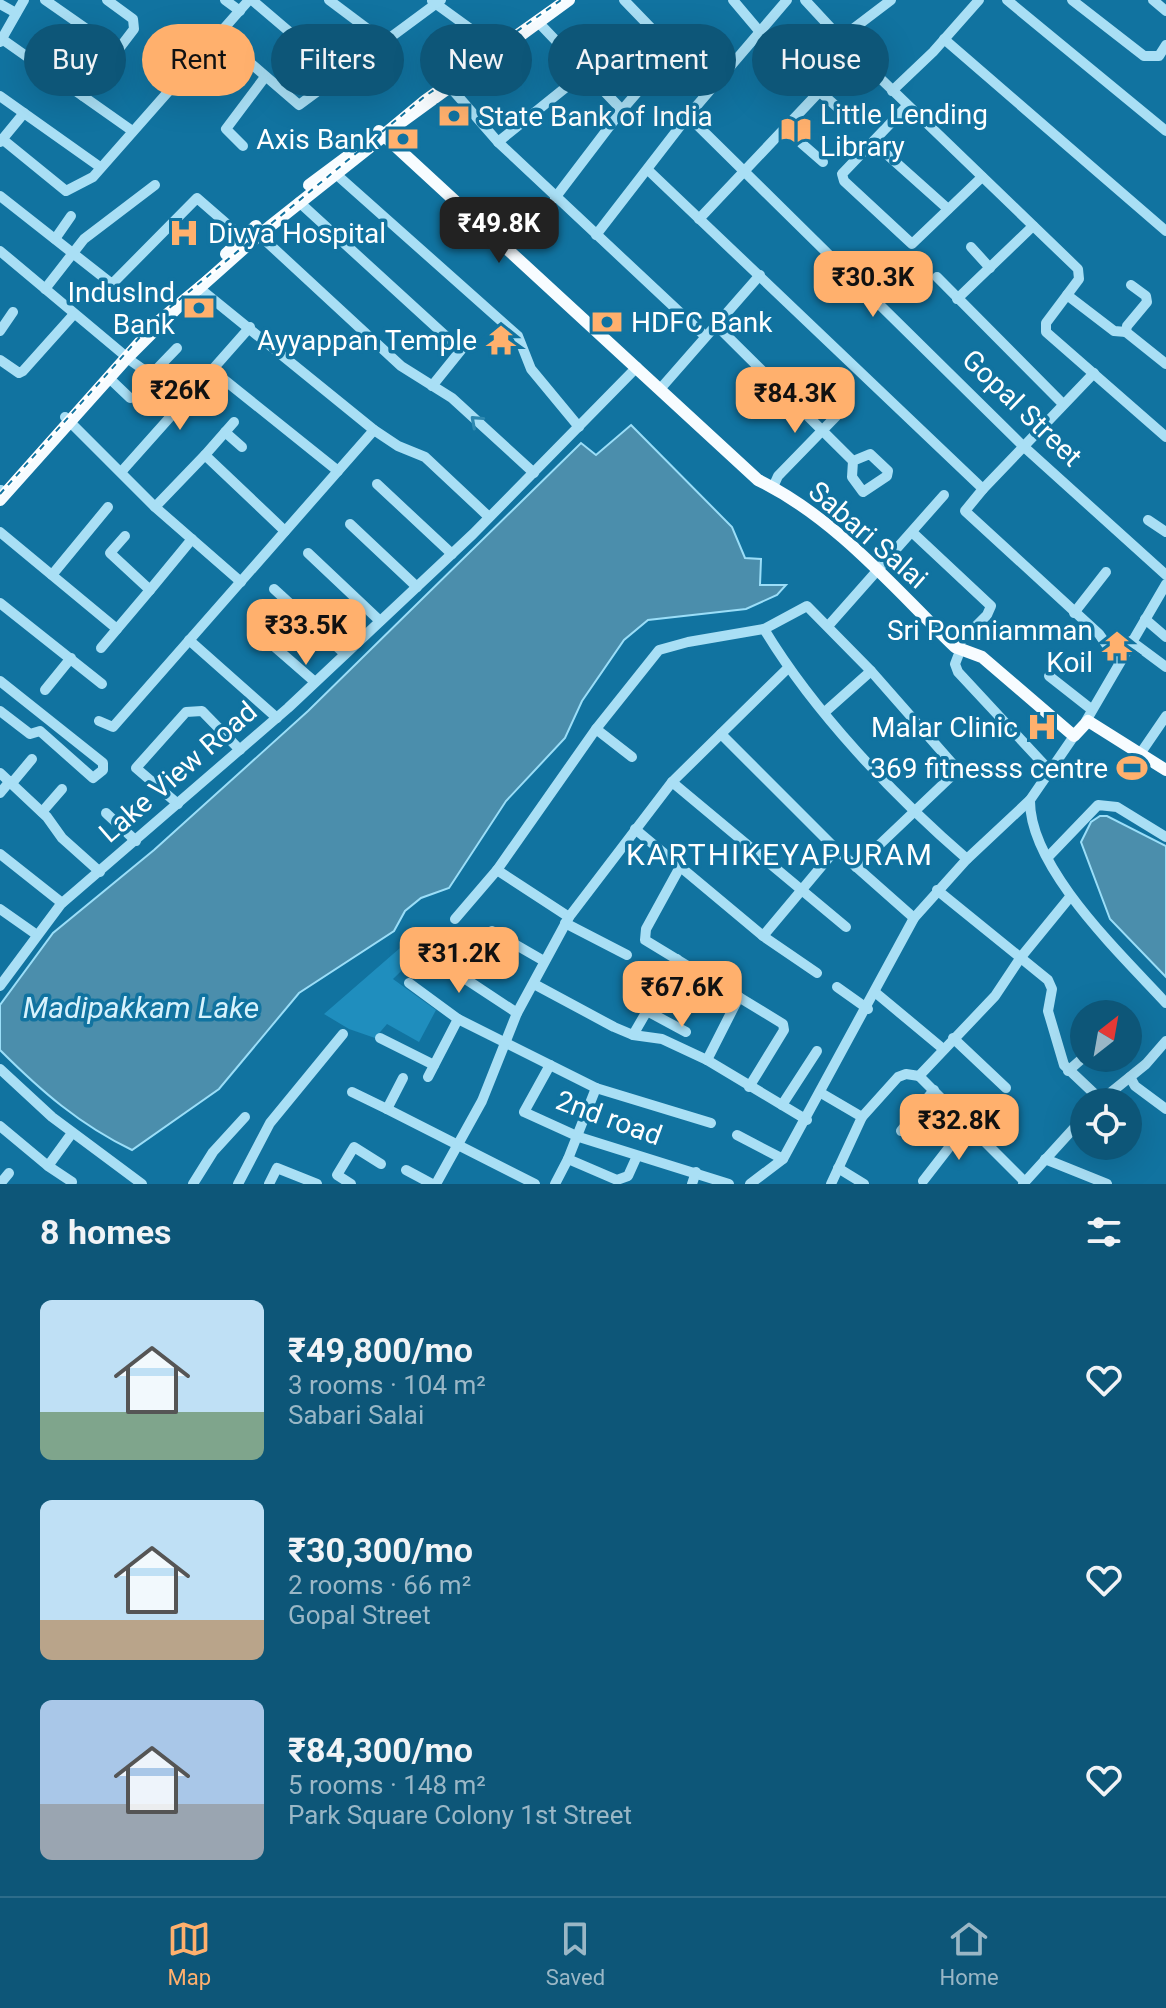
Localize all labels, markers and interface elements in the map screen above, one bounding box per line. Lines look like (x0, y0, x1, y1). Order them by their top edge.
chip: Buy (24, 24, 126, 96)
chip: Rent (142, 24, 255, 96)
chip: Filters (271, 24, 404, 96)
chip: New (420, 24, 532, 96)
chip: Apartment (548, 24, 736, 96)
chip: House (752, 24, 889, 96)
place label: Little Lending Library (820, 98, 988, 163)
bank icon: State Bank of India (437, 99, 471, 133)
place label: State Bank of India (478, 100, 713, 133)
library icon: Little Lending Library (779, 113, 813, 147)
bank icon: Axis Bank (386, 122, 420, 156)
place label: Axis Bank (256, 123, 380, 156)
pin: ₹49.8K (434, 197, 564, 265)
text: ₹49.8K (458, 208, 540, 238)
hospital icon: Divya Hospital (167, 216, 201, 250)
place label: Divya Hospital (208, 217, 386, 250)
pin: ₹30.3K (808, 251, 938, 319)
text: ₹30.3K (832, 262, 914, 292)
place label: IndusInd Bank (67, 276, 176, 341)
bank icon: IndusInd Bank (182, 291, 216, 325)
bank icon: HDFC Bank (590, 305, 624, 339)
place label: HDFC Bank (631, 306, 773, 339)
temple icon: Ayyappan Temple (484, 323, 518, 357)
place label: Ayyappan Temple (257, 324, 477, 357)
street label: Gopal Street (955, 343, 1089, 473)
pin: ₹26K (133, 364, 227, 432)
pin: ₹84.3K (730, 367, 860, 435)
text: ₹26K (150, 375, 210, 405)
text: ₹84.3K (754, 378, 836, 408)
one-way arrow (471, 415, 485, 430)
street label: Sabari Salai (802, 474, 934, 596)
pin: ₹33.5K (241, 599, 371, 667)
text: ₹33.5K (265, 610, 347, 640)
place label: Sri Ponniamman Koil (887, 614, 1093, 679)
temple icon: Sri Ponniamman Koil (1100, 629, 1134, 663)
street label: Lake View Road (93, 695, 263, 849)
hospital icon: Malar Clinic (1025, 710, 1059, 744)
place label: Malar Clinic (871, 711, 1018, 744)
sports icon: 369 fitnesss centre (1115, 751, 1149, 785)
place label: 369 fitnesss centre (870, 752, 1108, 785)
district label: KARTHIKEYAPURAM (626, 837, 934, 872)
pin: ₹31.2K (394, 927, 524, 995)
text: ₹31.2K (418, 938, 500, 968)
pin: ₹67.6K (617, 961, 747, 1029)
text: ₹67.6K (641, 972, 723, 1002)
water label: Madipakkam Lake (23, 990, 259, 1025)
north arrow (1070, 1000, 1142, 1072)
map controls (1070, 1000, 1142, 1160)
street label: 2nd road (552, 1084, 666, 1152)
button: locate (1070, 1088, 1142, 1160)
pin: ₹32.8K (894, 1094, 1024, 1162)
text: ₹32.8K (918, 1105, 1000, 1135)
icon: filters (1082, 1210, 1126, 1254)
text: 8 homes (40, 1212, 171, 1252)
text: ₹49,800/mo (288, 1330, 473, 1370)
icon: home (104, 1332, 200, 1428)
icon: heart (1082, 1358, 1126, 1402)
text: 3 rooms · 104 m² (288, 1370, 486, 1400)
text: Sabari Salai (288, 1400, 424, 1430)
text: ₹30,300/mo (288, 1530, 473, 1570)
icon: home (104, 1532, 200, 1628)
icon: heart (1082, 1558, 1126, 1602)
text: 2 rooms · 66 m² (288, 1570, 471, 1600)
text: Gopal Street (288, 1600, 431, 1630)
text: ₹84,300/mo (288, 1730, 473, 1770)
icon: home (104, 1732, 200, 1828)
icon: heart (1082, 1758, 1126, 1802)
text: 5 rooms · 148 m² (288, 1770, 486, 1800)
text: Park Square Colony 1st Street (288, 1800, 632, 1830)
tab: Map (167, 1917, 211, 1990)
tab: Saved (546, 1917, 605, 1990)
tab: Home (940, 1917, 999, 1990)

